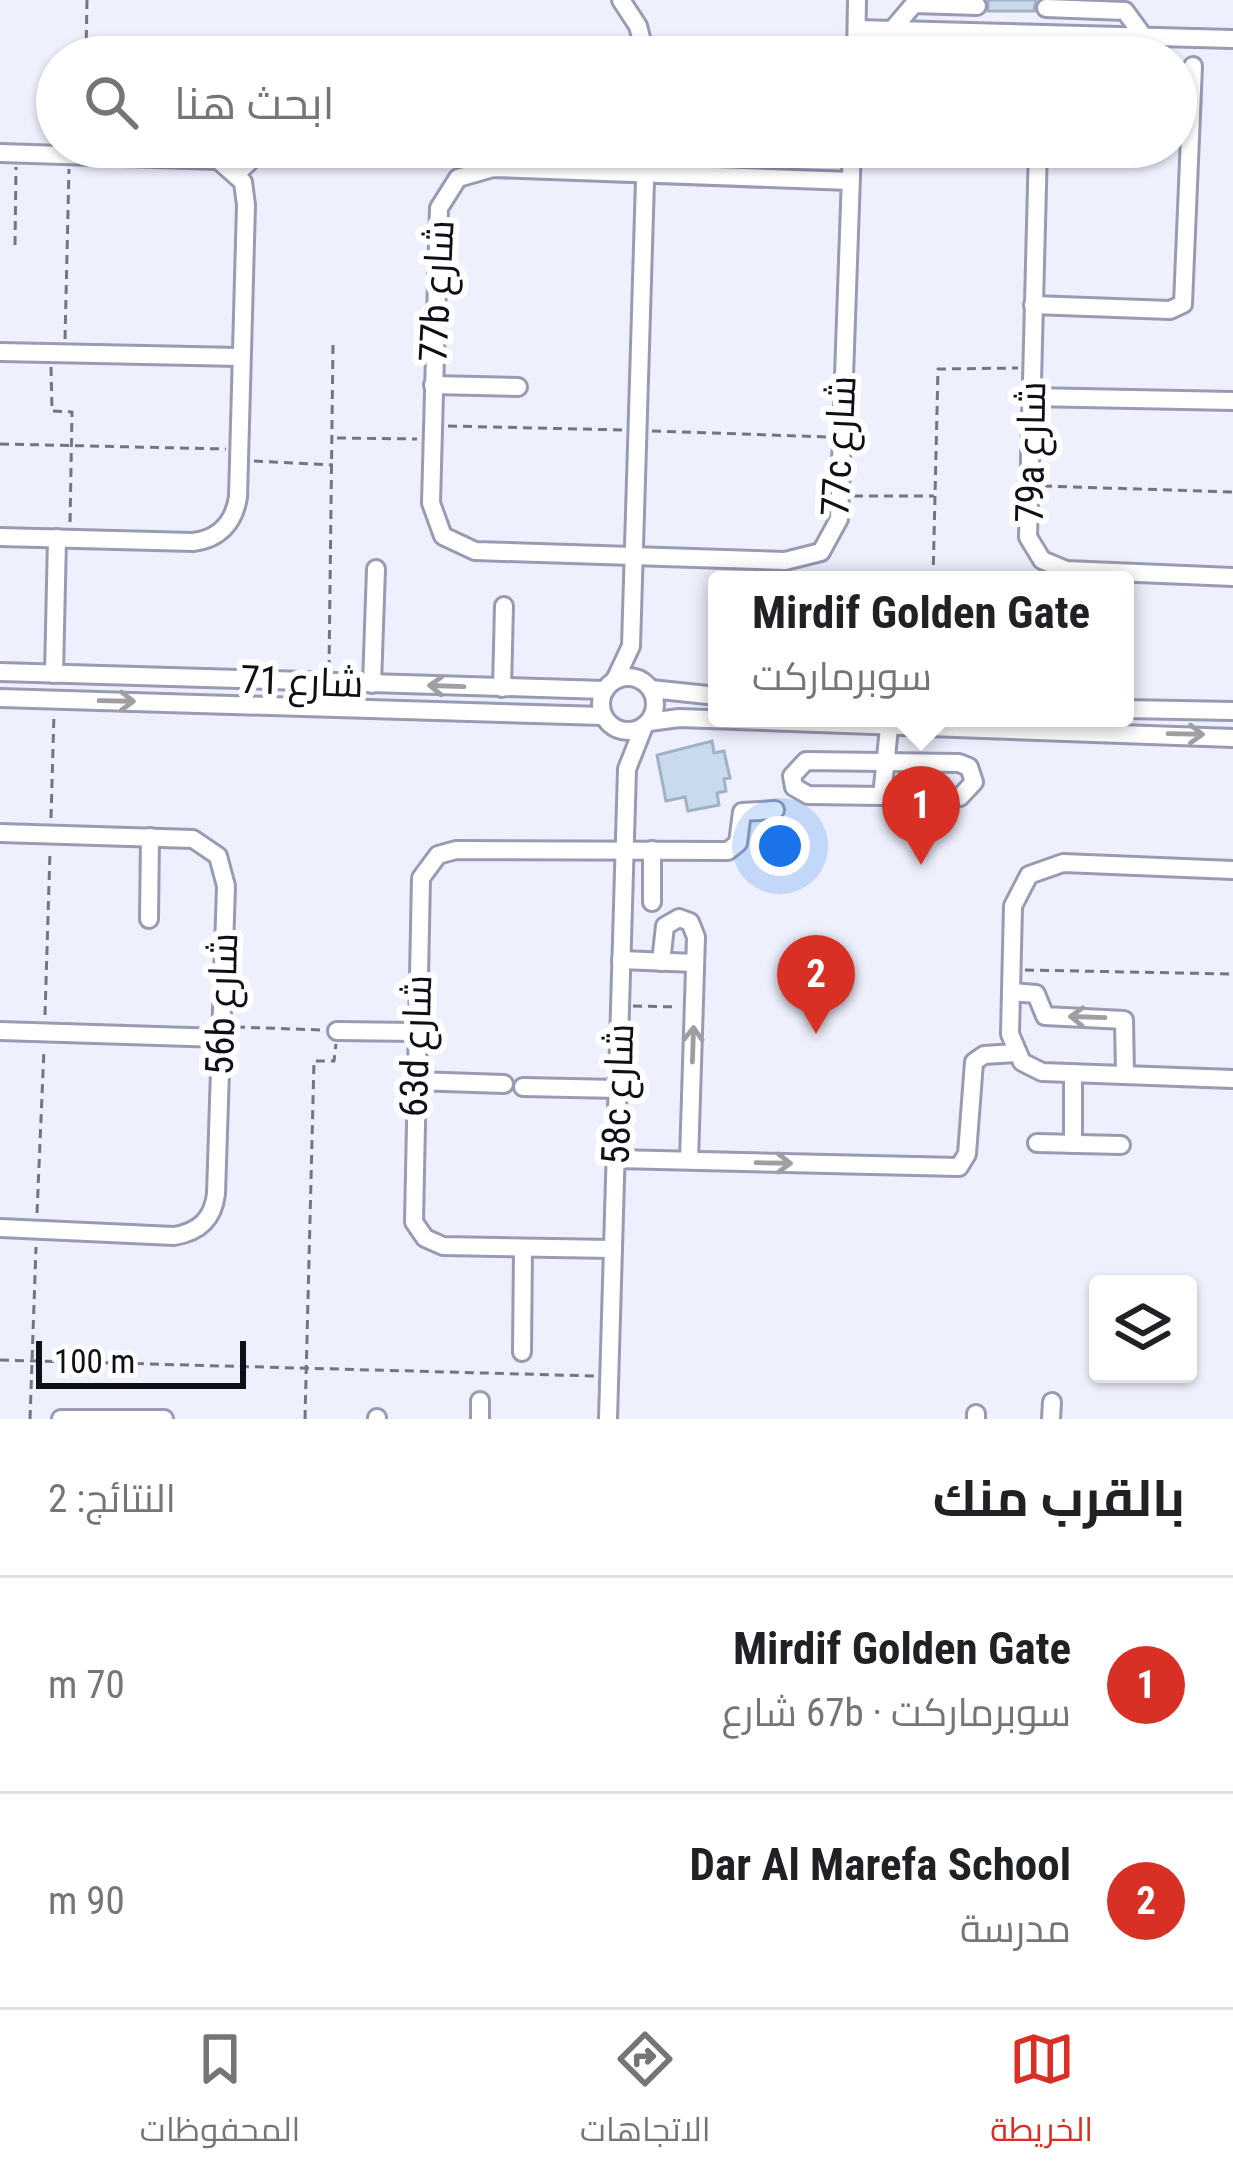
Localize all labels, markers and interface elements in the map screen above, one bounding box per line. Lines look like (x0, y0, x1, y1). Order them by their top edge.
search box (36, 36, 1197, 168)
icon: search (78, 69, 144, 135)
text: ابحث هنا (174, 77, 335, 130)
street label: 77b شارع (410, 219, 467, 363)
street label: 77c شارع (812, 374, 869, 518)
street label: 79a شارع (1007, 381, 1058, 523)
popup (708, 571, 1134, 727)
text: Mirdif Golden Gate (752, 586, 1090, 639)
text: سوبرماركت (752, 654, 932, 700)
street label: شارع 71 (240, 657, 364, 710)
one-way arrow (427, 675, 466, 698)
one-way arrow (97, 690, 136, 713)
one-way arrow (1166, 722, 1205, 745)
pin: 1 (882, 766, 960, 865)
your location (750, 816, 810, 876)
street label: 56b شارع (197, 932, 250, 1076)
pin: 2 (777, 935, 855, 1034)
street label: 63d شارع (391, 974, 444, 1118)
one-way arrow (1068, 1006, 1107, 1029)
street label: 58c شارع (593, 1023, 646, 1165)
one-way arrow (681, 1025, 704, 1064)
one-way arrow (754, 1151, 793, 1174)
map controls (1089, 1275, 1197, 1383)
button: layers (1089, 1275, 1197, 1383)
scale bar (36, 1335, 246, 1388)
text: 100 m (54, 1342, 135, 1381)
text: بالقرب منك (933, 1469, 1185, 1528)
text: النتائج: 2 (48, 1476, 176, 1522)
text: Mirdif Golden Gate (733, 1622, 1071, 1675)
text: 70 m (48, 1662, 125, 1708)
text: 1 (1136, 1662, 1156, 1708)
text: سوبرماركت · 67b شارع (721, 1690, 1071, 1736)
text: Dar Al Marefa School (690, 1838, 1071, 1891)
text: 90 m (48, 1878, 125, 1924)
text: 2 (1136, 1878, 1156, 1924)
text: مدرسة (960, 1906, 1071, 1952)
tab: المحفوظات (140, 2026, 300, 2160)
tab: الاتجاهات (580, 2026, 711, 2160)
tab: الخريطة (990, 2026, 1093, 2160)

